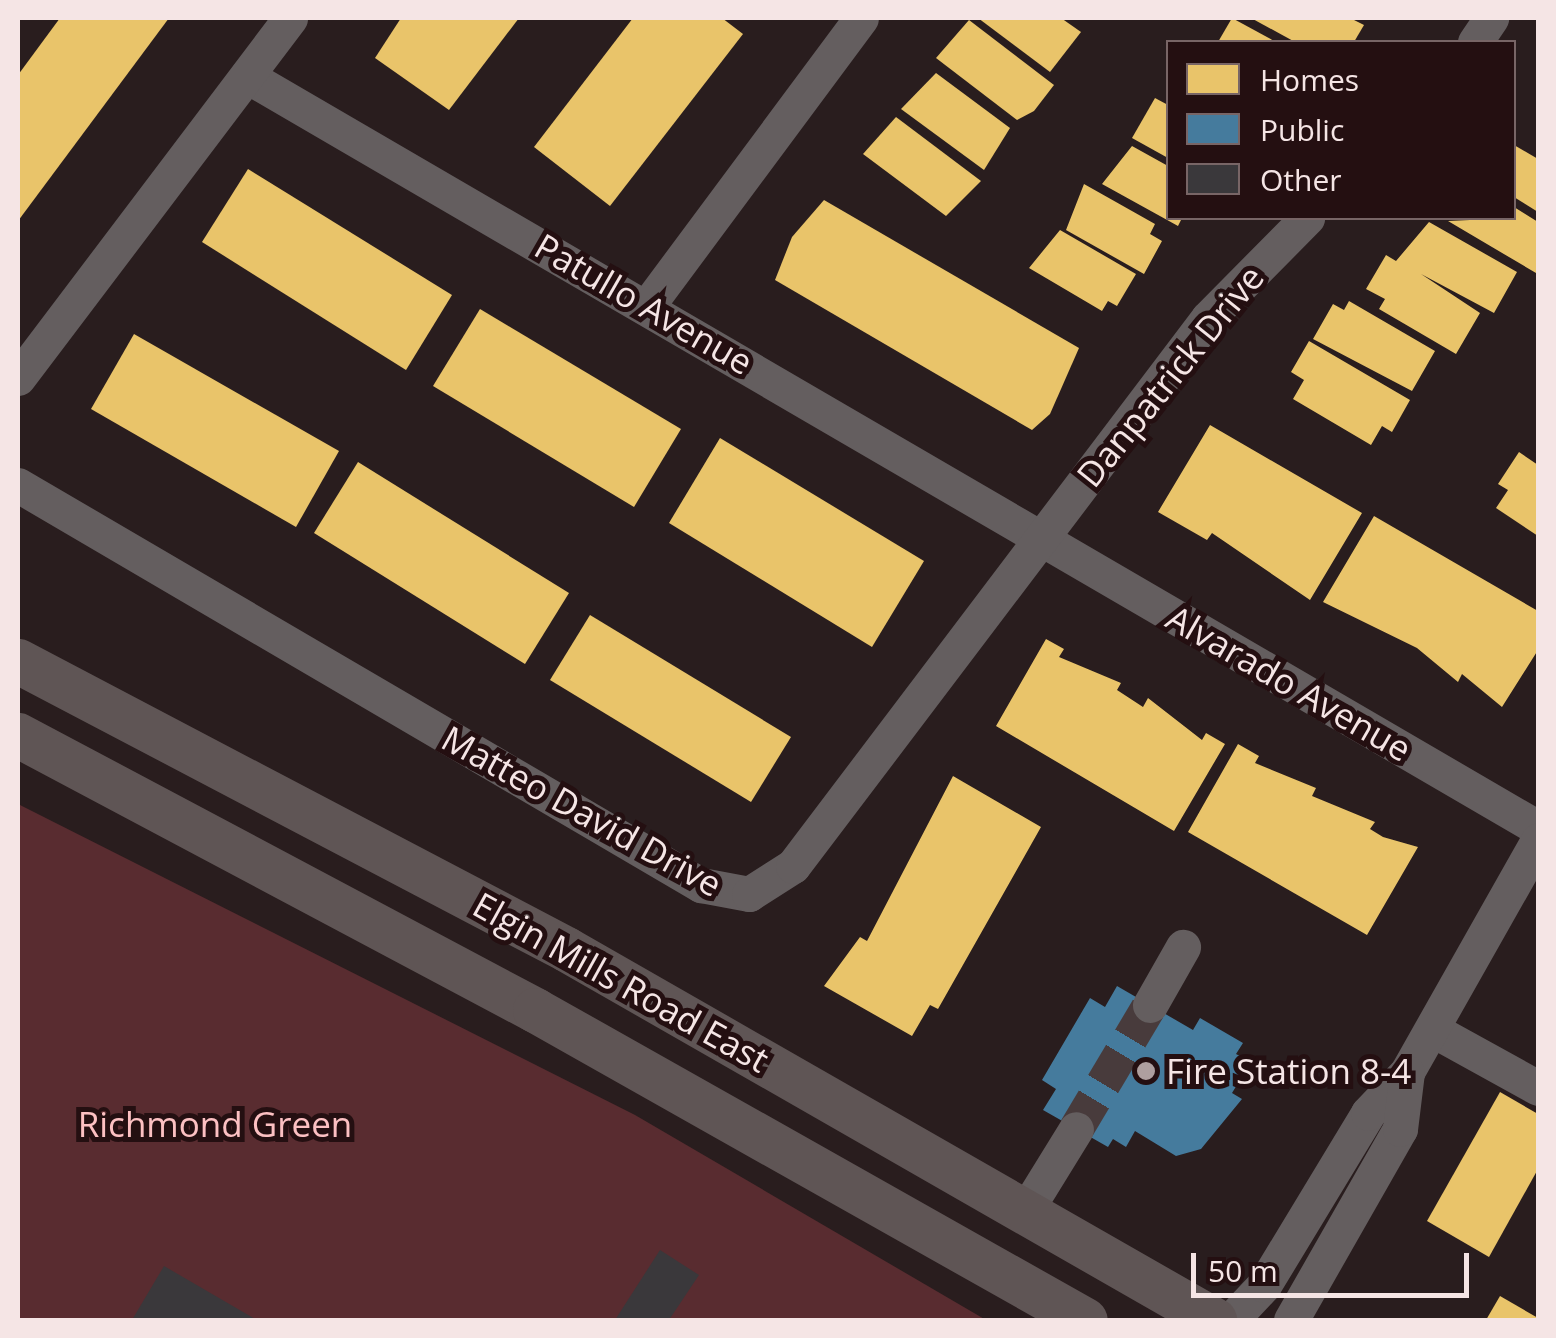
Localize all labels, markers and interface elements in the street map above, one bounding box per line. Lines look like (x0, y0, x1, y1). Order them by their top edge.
legend (1166, 40, 1516, 220)
text: Homes (1260, 59, 1359, 100)
text: Public (1260, 109, 1344, 150)
text: Other (1260, 159, 1342, 200)
street label: Patullo Avenue (528, 225, 760, 383)
street label: Danpatrick Drive (1068, 257, 1272, 495)
street label: Alvarado Avenue (1159, 596, 1419, 770)
street label: Matteo David Drive (435, 717, 729, 905)
street label: Elgin Mills Road East (466, 883, 776, 1081)
place label: Fire Station 8-4 (1166, 1050, 1411, 1092)
marker: Fire Station 8-4 (1135, 1060, 1157, 1082)
park label: Richmond Green (78, 1103, 352, 1145)
scale bar (1196, 1233, 1474, 1295)
text: 50 m (1208, 1250, 1278, 1291)

